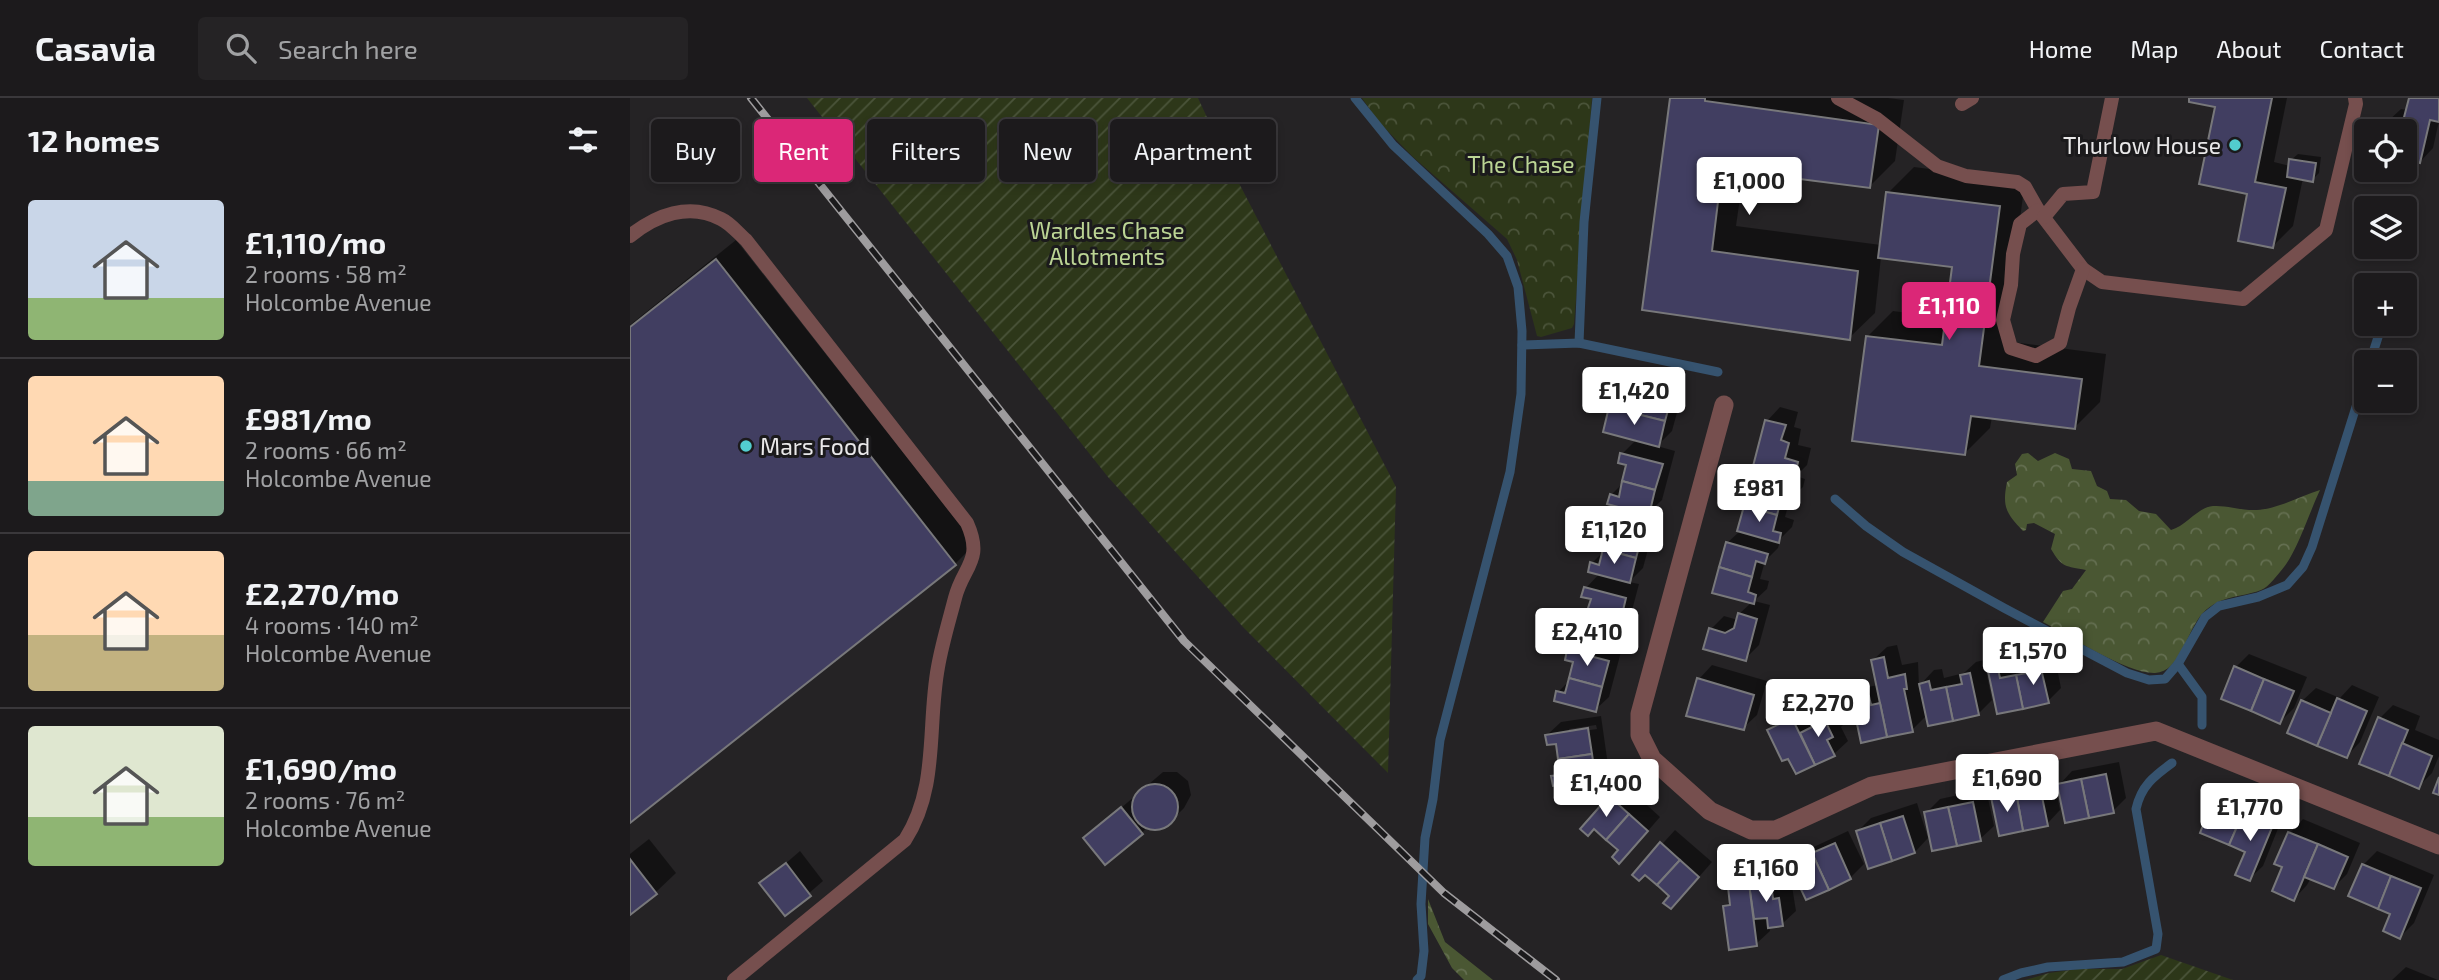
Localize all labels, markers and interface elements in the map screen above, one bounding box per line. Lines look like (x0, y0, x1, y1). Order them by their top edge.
search box (198, 17, 688, 80)
text: Casavia (35, 28, 156, 68)
icon: search (222, 29, 260, 67)
text: Search here (278, 33, 418, 64)
text: Home (2029, 34, 2092, 63)
text: Map (2130, 34, 2178, 63)
text: About (2216, 34, 2282, 63)
text: Contact (2320, 34, 2404, 63)
chip: Buy (651, 119, 740, 182)
chip: Rent (754, 119, 853, 182)
chip: Filters (867, 119, 985, 182)
chip: New (999, 119, 1096, 182)
chip: Apartment (1110, 119, 1276, 182)
map controls (2354, 119, 2417, 413)
button: locate (2354, 119, 2417, 182)
icon: filters (564, 121, 602, 159)
text: 12 homes (28, 122, 160, 158)
place label: Thurlow House (2063, 131, 2221, 159)
marker: Thurlow House (2227, 137, 2243, 153)
park label: The Chase (1467, 150, 1575, 178)
pin: £1,000 (1692, 158, 1806, 217)
text: £1,000 (1713, 166, 1785, 194)
button: layers (2354, 196, 2417, 259)
park label: Wardles Chase Allotments (1029, 216, 1185, 270)
text: £1,110/mo (245, 224, 386, 260)
icon: home (84, 228, 168, 312)
text: 2 rooms · 58 m² (245, 260, 407, 288)
button: + (2354, 273, 2417, 336)
pin: £1,110 (1892, 282, 2006, 342)
text: Holcombe Avenue (245, 288, 432, 316)
text: £1,110 (1918, 291, 1980, 319)
button: − (2354, 350, 2417, 413)
pin: £1,420 (1577, 368, 1691, 427)
text: £1,420 (1598, 376, 1670, 404)
text: £981/mo (245, 400, 372, 436)
icon: home (84, 404, 168, 488)
place label: Mars Food (760, 432, 870, 460)
text: 2 rooms · 66 m² (245, 436, 407, 464)
marker: Mars Food (738, 438, 754, 454)
text: Holcombe Avenue (245, 464, 432, 492)
pin: £981 (1718, 464, 1800, 524)
text: £981 (1733, 473, 1785, 501)
pin: £1,120 (1557, 506, 1671, 566)
text: £1,120 (1581, 515, 1647, 543)
text: £2,270/mo (245, 575, 399, 611)
icon: home (84, 579, 168, 663)
pin: £2,410 (1530, 608, 1644, 668)
text: 4 rooms · 140 m² (245, 611, 419, 639)
text: £2,410 (1551, 617, 1623, 645)
pin: £1,570 (1976, 628, 2090, 687)
text: £1,570 (1999, 636, 2067, 664)
text: Holcombe Avenue (245, 639, 432, 667)
pin: £2,270 (1761, 680, 1875, 739)
text: £2,270 (1782, 688, 1854, 716)
text: £1,690/mo (245, 750, 397, 786)
icon: home (84, 754, 168, 838)
pin: £1,690 (1950, 754, 2064, 814)
pin: £1,400 (1549, 760, 1663, 819)
text: £1,690 (1972, 763, 2042, 791)
text: £1,400 (1570, 768, 1642, 796)
pin: £1,770 (2193, 784, 2307, 843)
text: 2 rooms · 76 m² (245, 786, 405, 814)
text: £1,770 (2216, 792, 2284, 820)
text: Holcombe Avenue (245, 814, 432, 842)
pin: £1,160 (1709, 844, 1823, 904)
text: £1,160 (1733, 853, 1799, 881)

